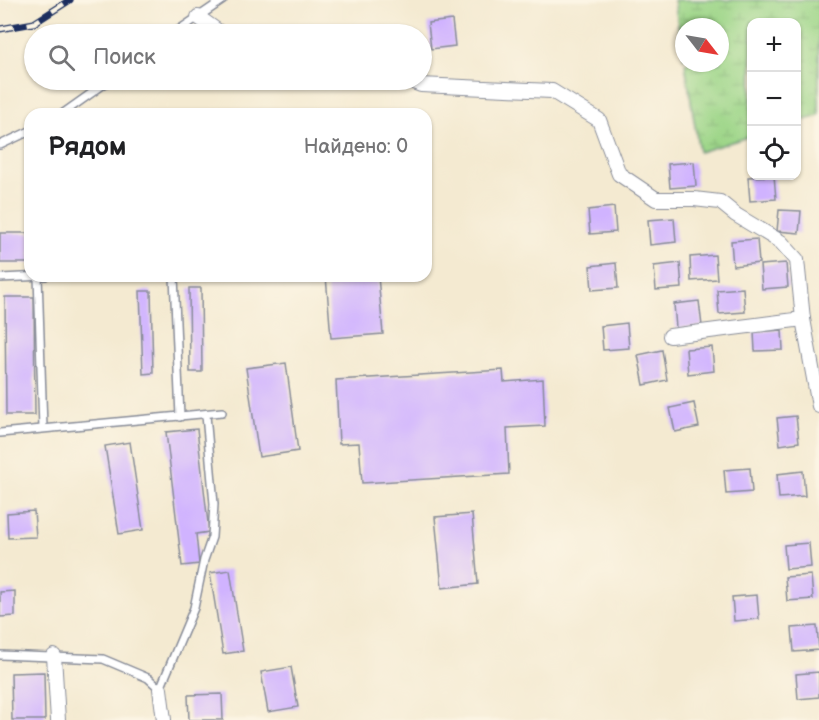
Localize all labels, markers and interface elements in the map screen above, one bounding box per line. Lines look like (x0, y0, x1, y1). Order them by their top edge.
north arrow (675, 18, 729, 72)
map controls (747, 18, 801, 180)
button: + (747, 18, 801, 72)
search box (24, 24, 432, 90)
icon: search (45, 41, 78, 74)
text: Поиск (93, 44, 156, 71)
button: − (747, 72, 801, 126)
button: locate (747, 126, 801, 180)
text: Рядом (48, 132, 126, 163)
text: Найдено: 0 (304, 135, 408, 159)

